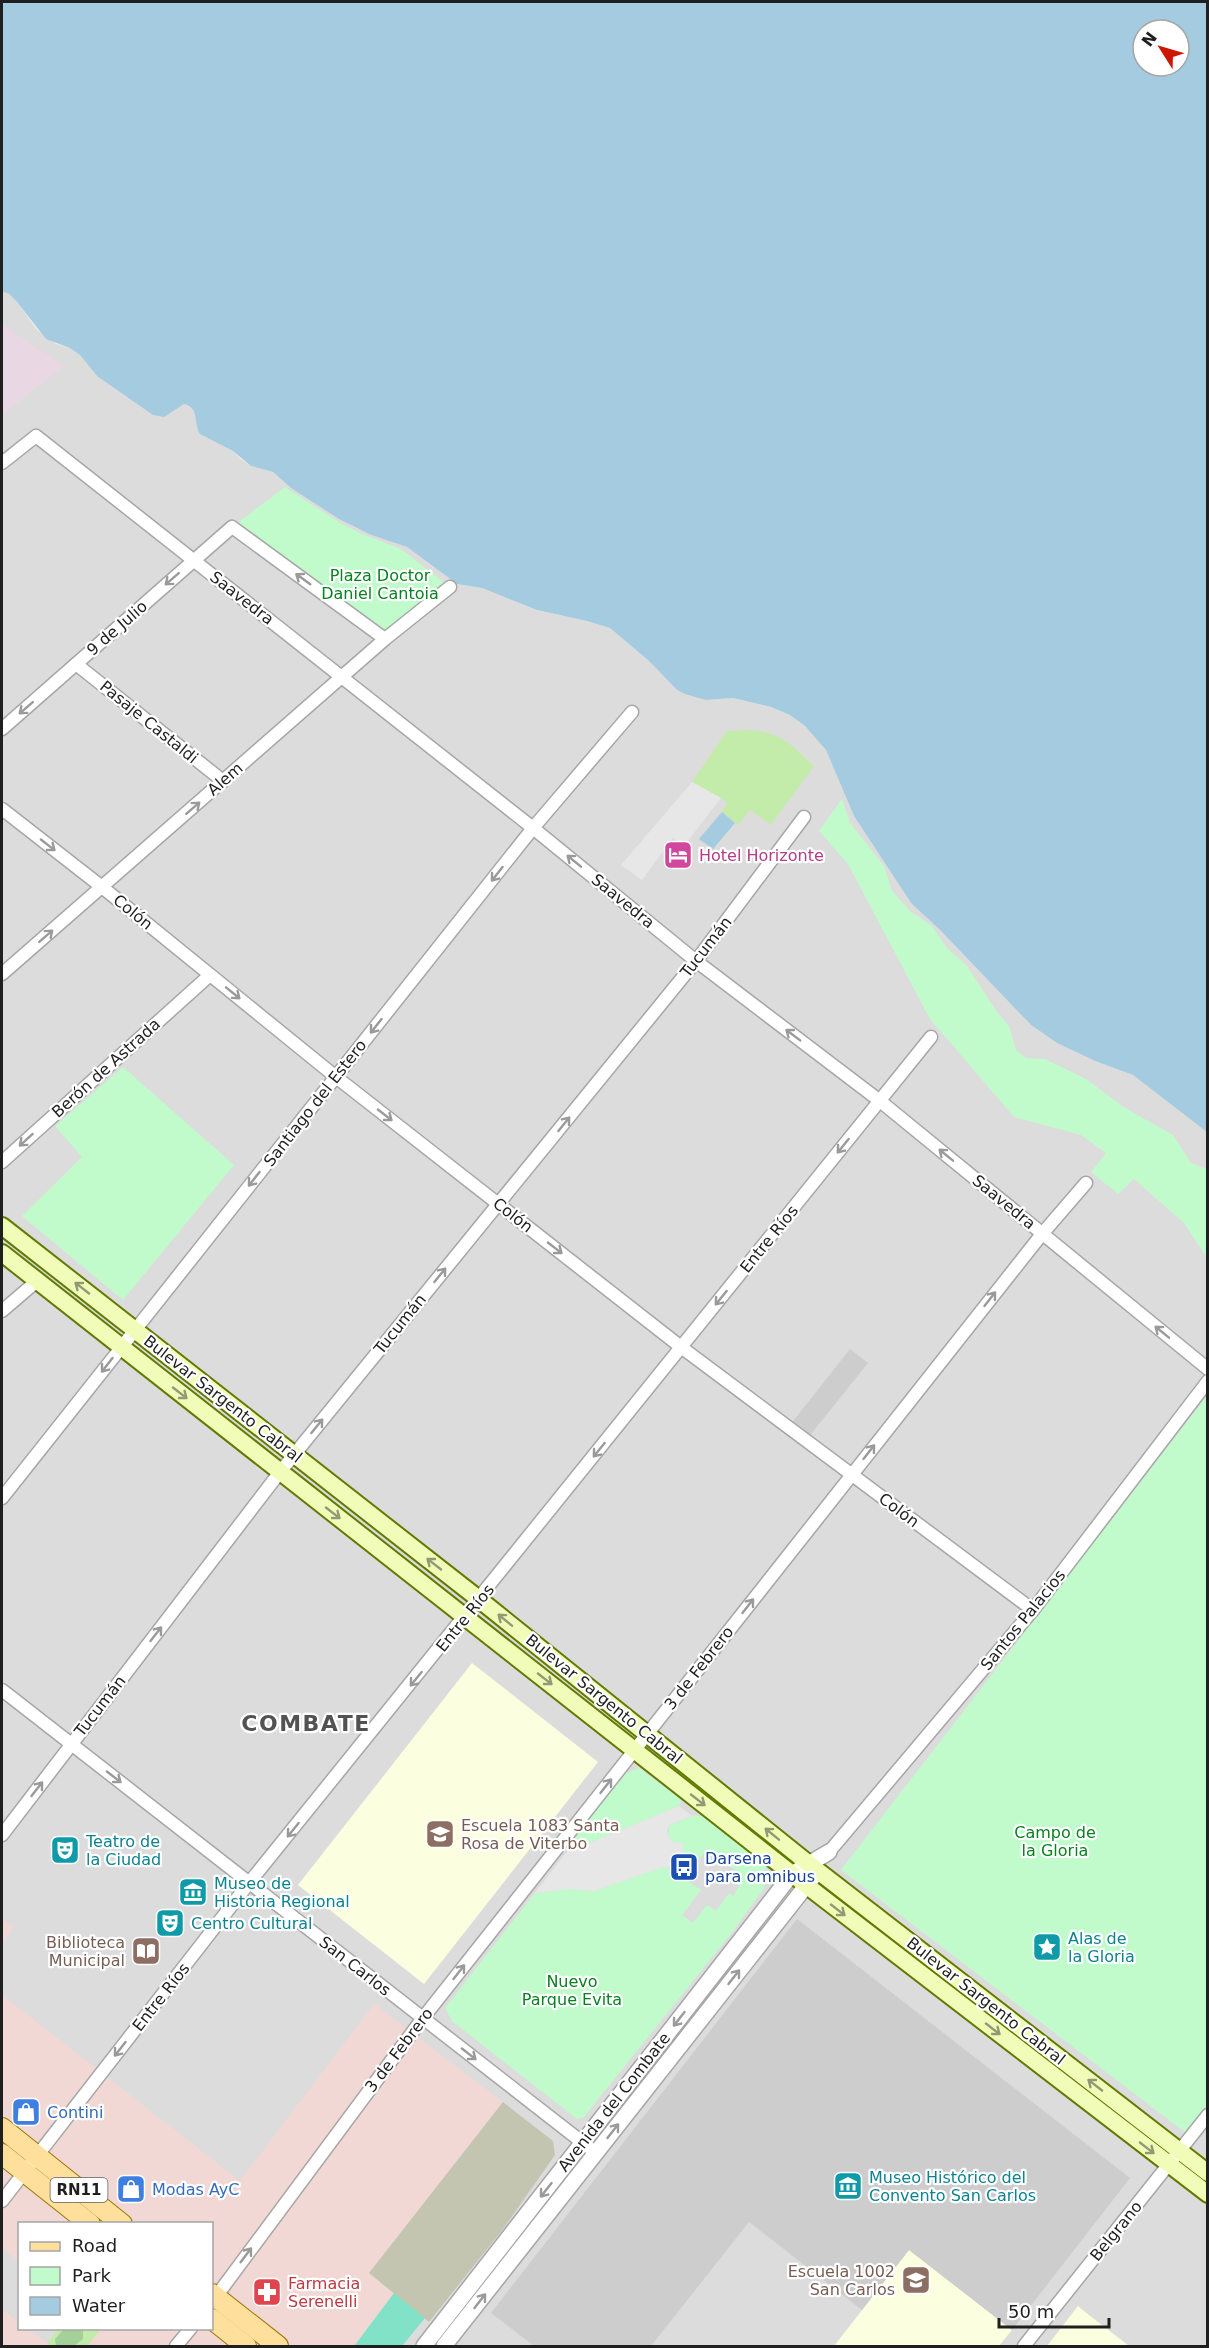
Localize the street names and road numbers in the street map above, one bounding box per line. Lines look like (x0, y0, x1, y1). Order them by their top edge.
street label: Saavedra (206, 567, 278, 629)
street label: 9 de Julio (83, 597, 151, 659)
street label: Pasaje Castaldi (96, 677, 202, 767)
street label: Alem (203, 758, 247, 800)
street label: Saavedra (588, 870, 658, 932)
street label: Colón (109, 890, 157, 934)
street label: Tucumán (676, 913, 736, 982)
street label: Berón de Astrada (48, 1014, 164, 1122)
street label: Santiago del Estero (260, 1036, 370, 1170)
street label: Saavedra (969, 1171, 1039, 1233)
street label: Colón (489, 1194, 537, 1236)
street label: Entre Ríos (736, 1201, 802, 1277)
street label: Tucumán (369, 1290, 430, 1359)
street label: Bulevar Sargento Cabral (140, 1331, 306, 1467)
street label: Colón (875, 1489, 923, 1531)
street label: Santos Palacios (977, 1566, 1069, 1674)
street label: Entre Ríos (432, 1580, 498, 1656)
street label: 3 de Febrero (660, 1622, 738, 1714)
street label: Bulevar Sargento Cabral (522, 1630, 686, 1768)
street label: Tucumán (70, 1672, 130, 1741)
street label: San Carlos (316, 1932, 394, 2000)
street label: Bulevar Sargento Cabral (903, 1933, 1069, 2069)
street label: Entre Ríos (128, 1959, 194, 2035)
street label: 3 de Febrero (361, 2004, 437, 2096)
street label: Avenida del Combate (554, 2029, 674, 2175)
road number: RN11 (50, 2178, 107, 2202)
street label: Belgrano (1086, 2197, 1146, 2265)

